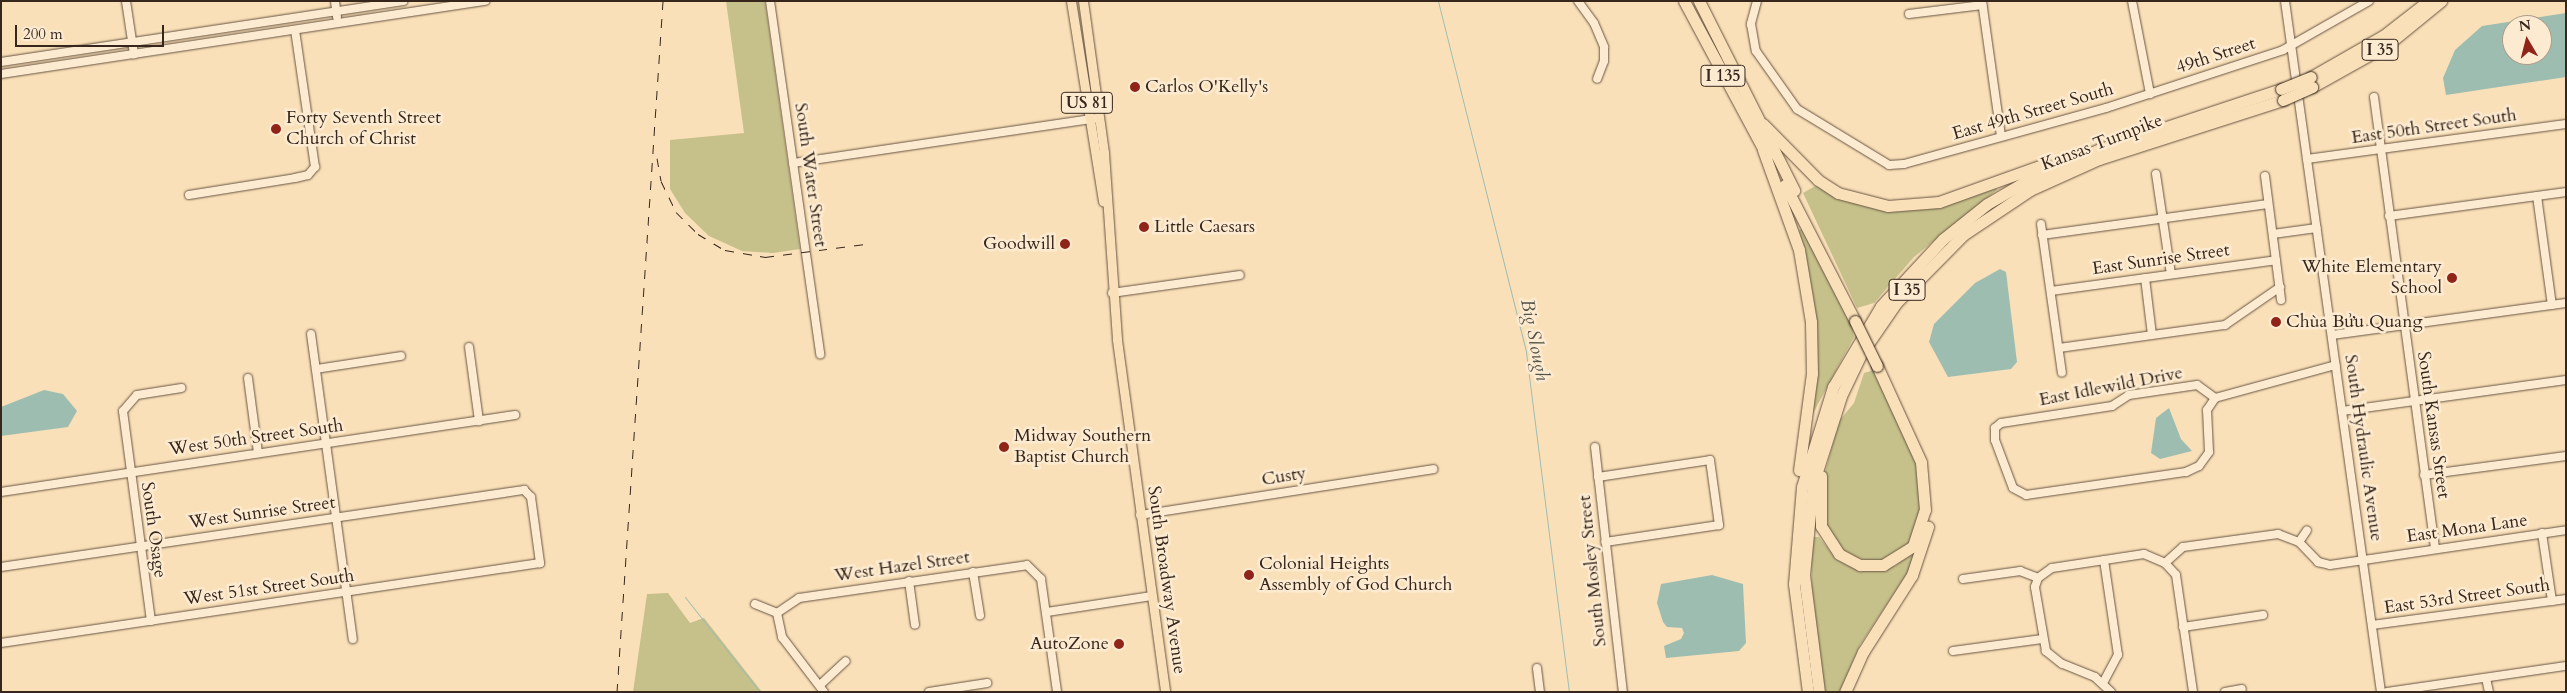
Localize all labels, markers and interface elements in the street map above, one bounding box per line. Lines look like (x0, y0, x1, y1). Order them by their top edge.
scale bar (18, 15, 166, 47)
north arrow (2502, 15, 2552, 65)
text: N (2518, 15, 2532, 36)
text: 200 m (23, 24, 63, 44)
street label: 49th Street (2174, 33, 2258, 79)
road number: I 35 (2361, 36, 2399, 64)
road number: I 135 (1699, 62, 1747, 90)
place label: Carlos O'Kelly's (1145, 76, 1268, 98)
street label: East 49th Street South (1950, 79, 2116, 145)
marker: Carlos O'Kelly's (1129, 81, 1141, 93)
road number: US 81 (1061, 90, 1113, 116)
street label: South Water Street (789, 102, 831, 248)
street label: East 50th Street South (2350, 105, 2518, 149)
place label: Forty Seventh Street Church of Christ (286, 108, 441, 150)
street label: Kansas Turnpike (2038, 110, 2166, 176)
marker: Forty Seventh Street Church of Christ (270, 123, 282, 135)
place label: Little Caesars (1154, 216, 1255, 238)
marker: Little Caesars (1138, 221, 1150, 233)
place label: Goodwill (983, 233, 1055, 255)
marker: Goodwill (1059, 238, 1071, 250)
street label: East Sunrise Street (2091, 240, 2231, 280)
place label: White Elementary School (2301, 257, 2442, 300)
marker: White Elementary School (2446, 272, 2458, 284)
road number: I 35 (1888, 276, 1926, 304)
water label: Big Slough (1515, 297, 1553, 383)
place label: Chùa Bửu Quang (2286, 311, 2422, 333)
marker: Chùa Bửu Quang (2270, 316, 2282, 328)
street label: South Kansas Street (2412, 350, 2454, 500)
street label: South Hydraulic Avenue (2339, 353, 2387, 543)
street label: East Idlewild Drive (2037, 362, 2185, 412)
street label: West 50th Street South (167, 415, 345, 461)
place label: Midway Southern Baptist Church (1014, 426, 1151, 468)
marker: Midway Southern Baptist Church (998, 441, 1010, 453)
street label: Custy (1260, 463, 1308, 491)
street label: South Osage (136, 481, 170, 579)
street label: South Broadway Avenue (1142, 485, 1190, 675)
street label: West Sunrise Street (187, 492, 337, 534)
street label: South Mosley Street (1574, 494, 1612, 648)
street label: East Mona Lane (2405, 510, 2529, 548)
street label: West Hazel Street (833, 547, 971, 587)
place label: Colonial Heights Assembly of God Church (1259, 554, 1452, 596)
street label: West 51st Street South (182, 565, 356, 611)
marker: Colonial Heights Assembly of God Church (1243, 569, 1255, 581)
street label: East 53rd Street South (2383, 575, 2551, 619)
place label: AutoZone (1030, 633, 1109, 655)
marker: AutoZone (1113, 638, 1125, 650)

